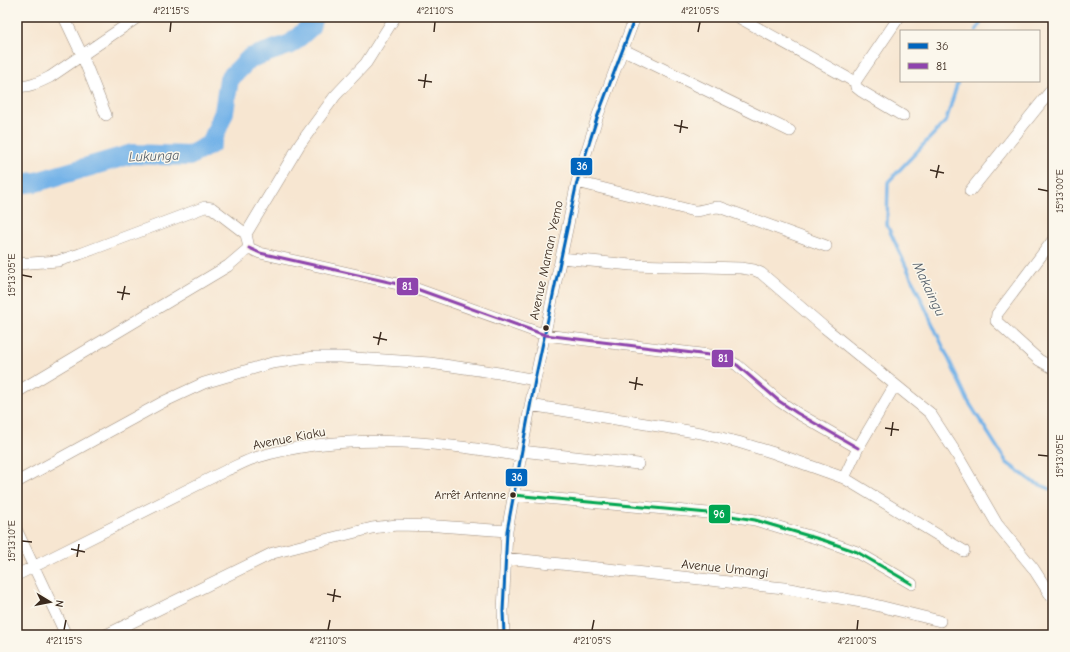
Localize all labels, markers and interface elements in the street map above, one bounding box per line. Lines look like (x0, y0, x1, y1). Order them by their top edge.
text: 4°21'15"S (153, 5, 190, 17)
text: 4°21'10"S (417, 5, 454, 17)
text: 4°21'05"S (681, 5, 720, 17)
legend (900, 30, 1040, 82)
text: 36 (936, 39, 949, 53)
text: 81 (936, 59, 947, 73)
water label: Lukunga (128, 147, 180, 165)
line badge: 36 (570, 157, 593, 176)
text: 36 (576, 160, 588, 173)
text: 15°13'00"E (1054, 169, 1066, 213)
street label: Avenue Maman Yemo (526, 199, 566, 321)
text: 15°13'05"E (6, 253, 18, 297)
water label: Makaingu (908, 258, 949, 319)
line badge: 81 (396, 277, 419, 296)
text: 81 (402, 280, 412, 293)
unlabelled marker (541, 323, 551, 333)
line badge: 81 (711, 349, 734, 368)
text: 81 (718, 352, 728, 365)
street label: Avenue Kiaku (251, 424, 327, 452)
text: 15°13'05"E (1054, 434, 1066, 478)
line badge: 36 (505, 468, 528, 487)
text: 36 (511, 471, 523, 484)
place label: Arrêt Antenne (434, 488, 506, 502)
marker: Arrêt Antenne (508, 490, 518, 500)
line badge: 96 (708, 504, 731, 524)
text: 96 (713, 508, 725, 521)
text: 15°13'10"E (6, 520, 18, 562)
street label: Avenue Umangi (681, 556, 769, 580)
north arrow (30, 582, 70, 622)
text: N (52, 599, 66, 608)
text: 4°21'15"S (46, 635, 83, 647)
text: 4°21'10"S (310, 635, 347, 647)
text: 4°21'05"S (573, 635, 612, 647)
text: 4°21'00"S (838, 635, 877, 647)

